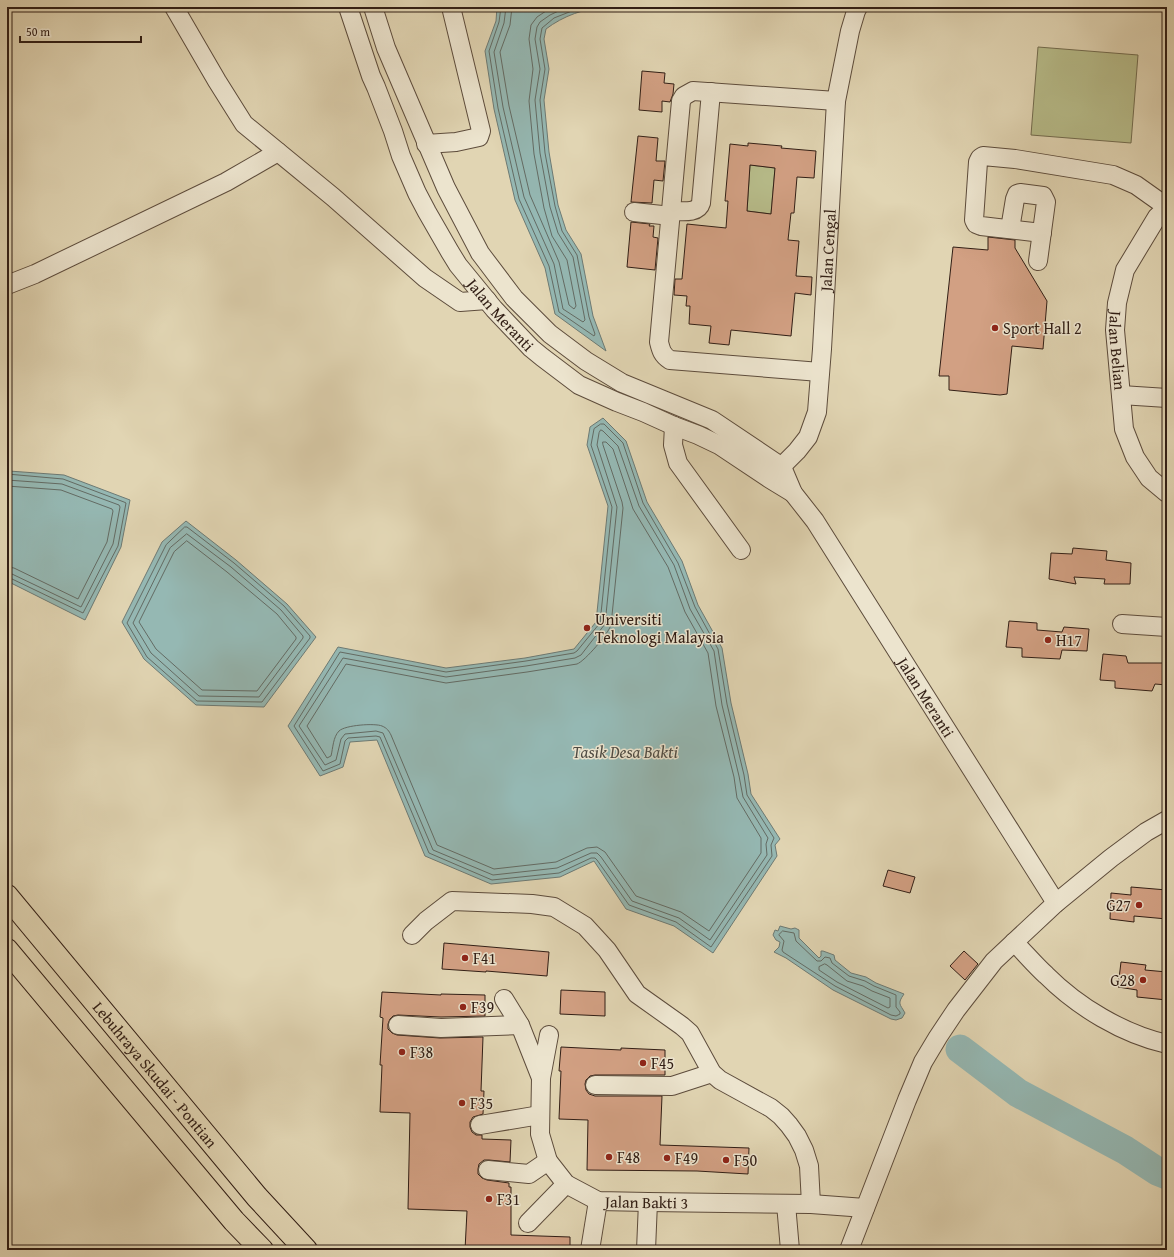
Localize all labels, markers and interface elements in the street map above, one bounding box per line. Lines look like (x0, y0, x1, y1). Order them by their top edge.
scale bar (20, 18, 141, 44)
text: 50 m (26, 23, 50, 40)
street label: Jalan Cengal (813, 208, 842, 294)
street label: Jalan Meranti (460, 271, 540, 357)
street label: Jalan Belian (1103, 308, 1132, 391)
place label: Sport Hall 2 (1003, 316, 1082, 340)
marker: Sport Hall 2 (990, 323, 1000, 333)
place label: Universiti Teknologi Malaysia (595, 607, 724, 649)
marker: Universiti Teknologi Malaysia (582, 623, 592, 633)
place label: H17 (1056, 628, 1082, 652)
marker: H17 (1043, 635, 1053, 645)
street label: Jalan Meranti (891, 651, 961, 743)
water label: Tasik Desa Bakti (572, 739, 678, 764)
place label: G27 (1106, 893, 1131, 917)
marker: G27 (1134, 900, 1144, 910)
place label: F41 (473, 946, 496, 970)
marker: F41 (460, 953, 470, 963)
place label: G28 (1110, 968, 1135, 992)
marker: G28 (1138, 975, 1148, 985)
place label: F39 (471, 995, 495, 1019)
street label: Lebuhraya Skudai - Pontian (87, 996, 223, 1153)
marker: F39 (458, 1002, 468, 1012)
place label: F38 (410, 1040, 434, 1064)
marker: F38 (397, 1047, 407, 1057)
place label: F45 (651, 1051, 674, 1075)
marker: F45 (638, 1058, 648, 1068)
place label: F35 (470, 1091, 493, 1115)
marker: F35 (457, 1098, 467, 1108)
place label: F48 (617, 1145, 641, 1169)
place label: F49 (675, 1146, 699, 1170)
place label: F50 (734, 1148, 758, 1172)
marker: F48 (604, 1152, 614, 1162)
marker: F49 (662, 1153, 672, 1163)
marker: F50 (721, 1155, 731, 1165)
place label: F31 (497, 1187, 520, 1211)
street label: Jalan Bakti 3 (603, 1189, 688, 1214)
marker: F31 (484, 1194, 494, 1204)

